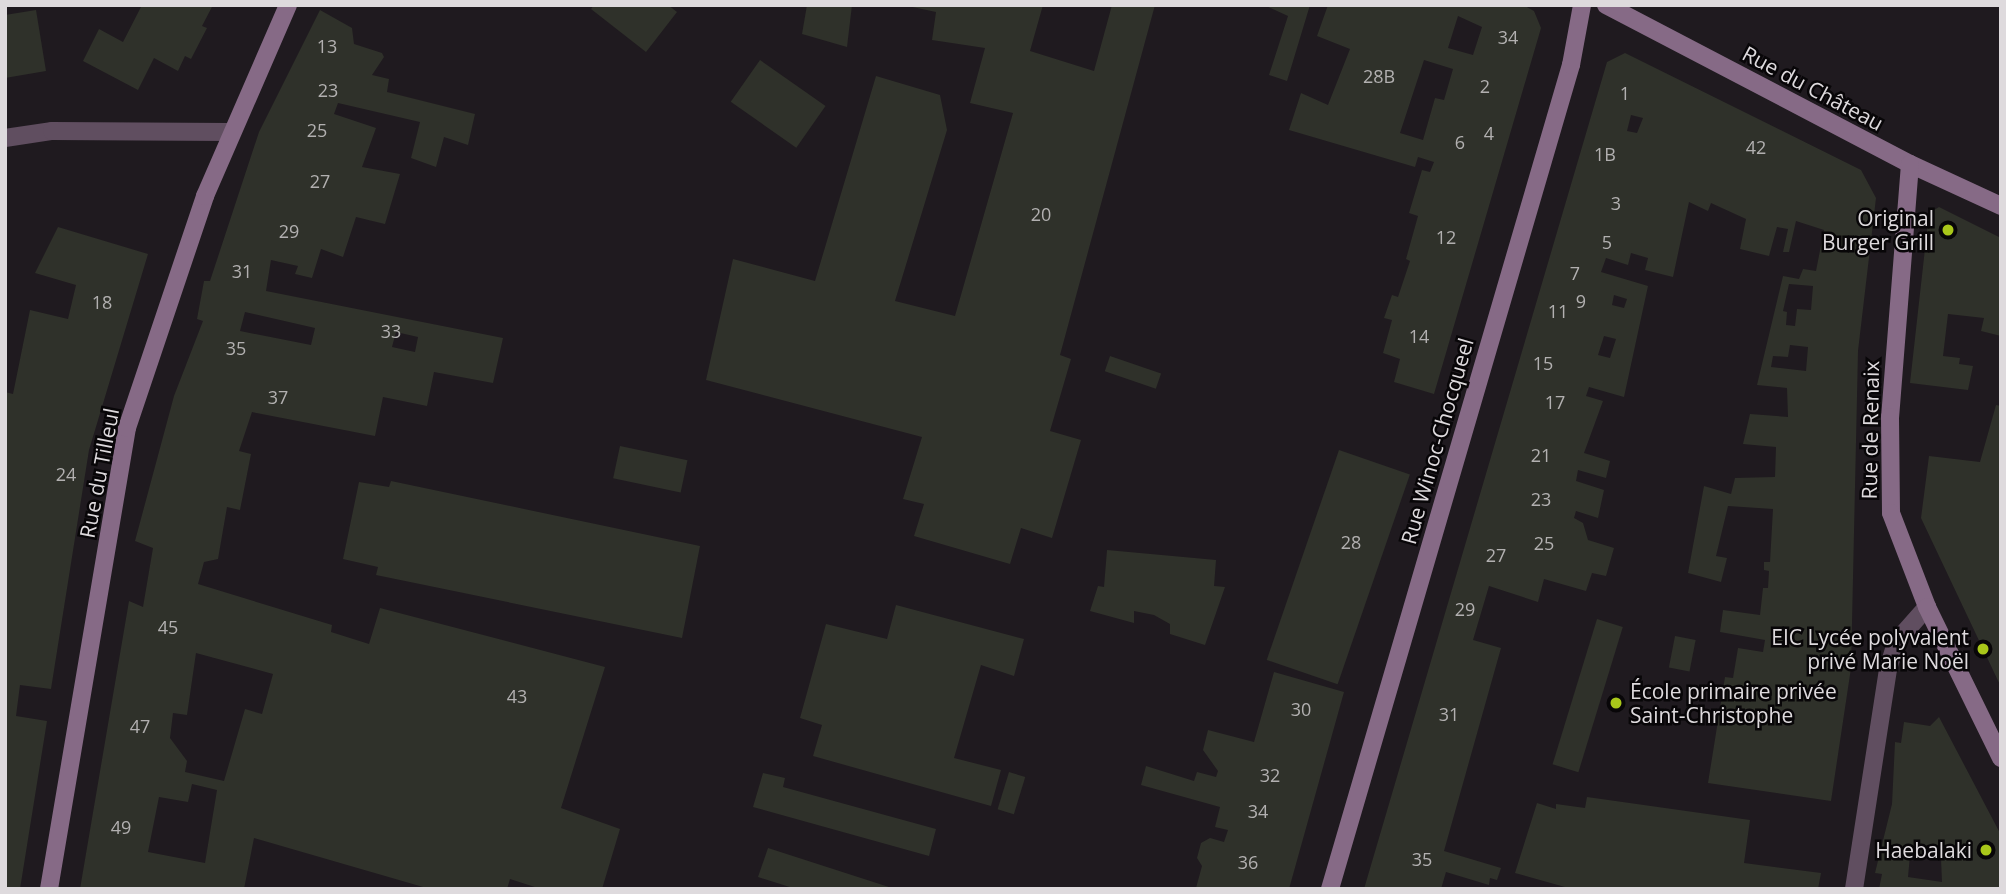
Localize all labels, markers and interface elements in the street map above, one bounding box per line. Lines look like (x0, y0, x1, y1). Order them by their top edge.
house number: 34 (1498, 26, 1518, 48)
house number: 13 (317, 35, 337, 57)
street label: Rue du Château (1738, 40, 1888, 136)
house number: 28B (1363, 65, 1395, 87)
house number: 2 (1480, 75, 1490, 97)
house number: 23 (318, 79, 338, 101)
house number: 1 (1620, 82, 1630, 104)
house number: 25 (307, 119, 327, 141)
house number: 4 (1484, 122, 1494, 144)
house number: 6 (1455, 131, 1465, 153)
house number: 42 (1746, 136, 1766, 158)
house number: 1B (1594, 143, 1616, 165)
house number: 27 (310, 170, 330, 192)
house number: 3 (1611, 192, 1621, 214)
house number: 20 (1031, 203, 1051, 225)
place label: Original Burger Grill (1822, 205, 1934, 255)
house number: 29 (279, 220, 299, 242)
marker: Original Burger Grill (1940, 222, 1956, 238)
house number: 12 (1436, 226, 1456, 248)
house number: 5 (1602, 231, 1612, 253)
house number: 31 (232, 260, 252, 282)
house number: 7 (1570, 262, 1580, 284)
house number: 9 (1576, 290, 1586, 312)
house number: 18 (92, 291, 112, 313)
house number: 11 (1548, 300, 1568, 322)
house number: 33 (381, 320, 401, 342)
house number: 14 (1409, 325, 1429, 347)
street label: Rue Winoc-Chocqueel (1395, 335, 1479, 547)
house number: 35 (226, 337, 246, 359)
house number: 15 (1533, 352, 1553, 374)
street label: Rue de Renaix (1856, 360, 1884, 500)
house number: 37 (268, 386, 288, 408)
house number: 17 (1545, 391, 1565, 413)
street label: Rue du Tilleul (74, 406, 124, 540)
house number: 21 (1531, 444, 1551, 466)
house number: 24 (56, 463, 76, 485)
house number: 23 (1531, 488, 1551, 510)
house number: 28 (1341, 531, 1361, 553)
house number: 25 (1534, 532, 1554, 554)
house number: 27 (1486, 544, 1506, 566)
house number: 29 (1455, 598, 1475, 620)
house number: 45 (158, 616, 178, 638)
place label: EIC Lycée polyvalent privé Marie Noël (1771, 624, 1969, 674)
marker: EIC Lycée polyvalent privé Marie Noël (1975, 641, 1991, 657)
place label: École primaire privée Saint-Christophe (1630, 678, 1837, 728)
house number: 43 (507, 685, 527, 707)
marker: École primaire privée Saint-Christophe (1608, 695, 1624, 711)
house number: 30 (1291, 698, 1311, 720)
house number: 31 (1439, 703, 1459, 725)
house number: 47 (130, 715, 150, 737)
house number: 32 (1260, 764, 1280, 786)
house number: 34 (1248, 800, 1268, 822)
house number: 49 (111, 816, 131, 838)
place label: Haebalaki (1875, 837, 1972, 863)
marker: Haebalaki (1978, 842, 1994, 858)
house number: 35 (1412, 848, 1432, 870)
house number: 36 (1238, 851, 1258, 873)

